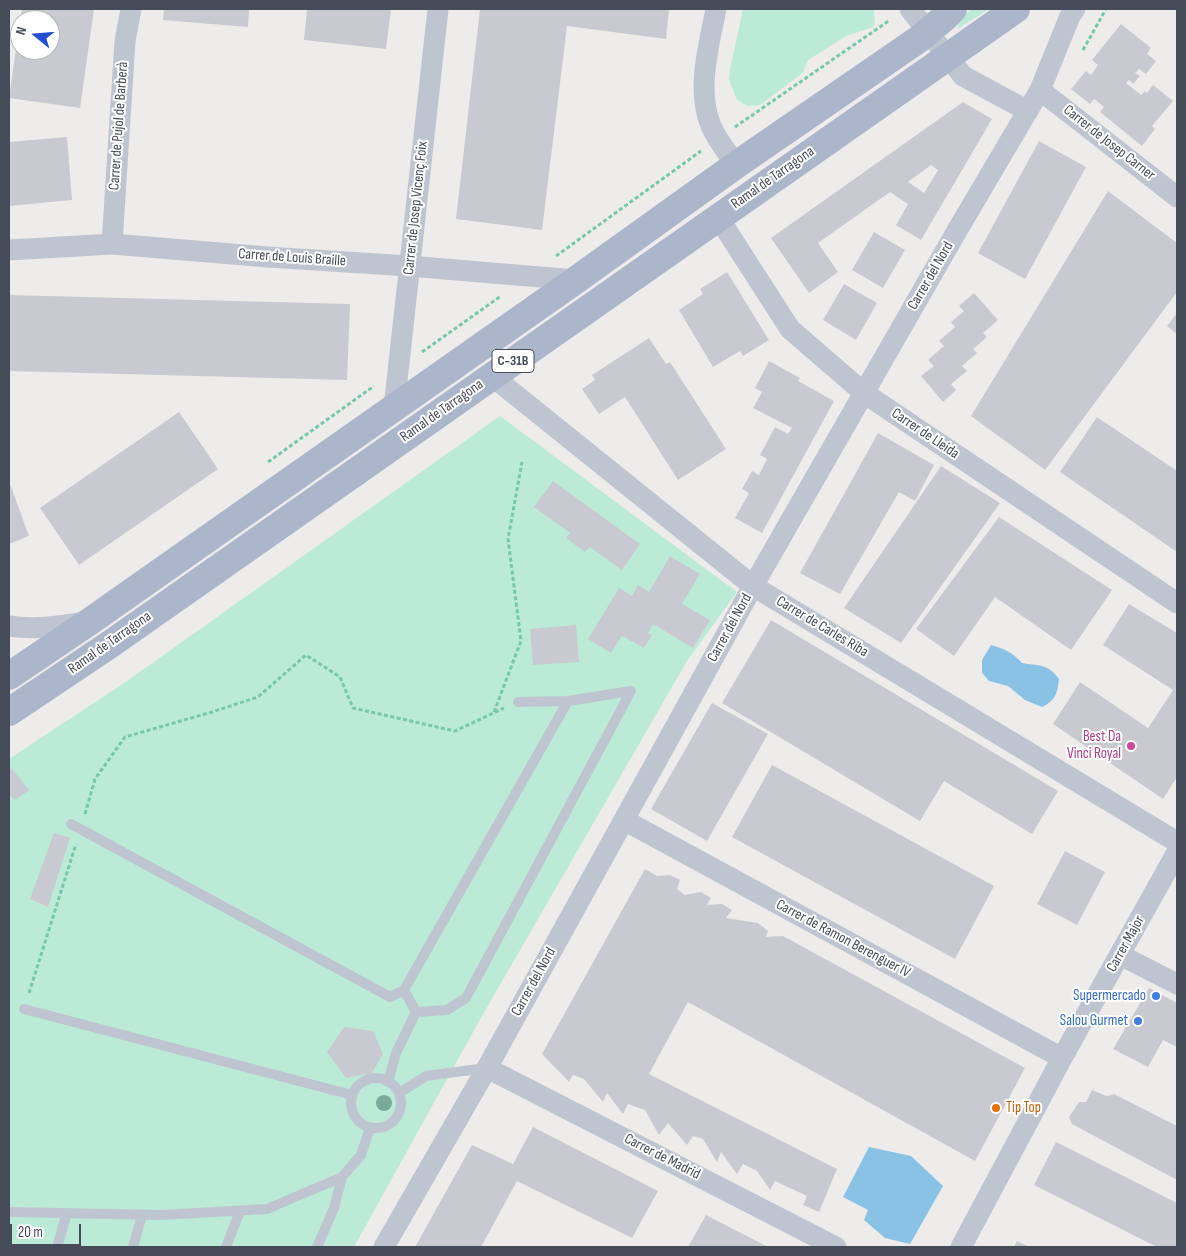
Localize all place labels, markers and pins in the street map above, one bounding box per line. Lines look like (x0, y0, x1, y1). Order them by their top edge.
place label: Best Da Vinci Royal (1067, 728, 1121, 763)
marker: Best Da Vinci Royal (1125, 740, 1137, 752)
place label: Supermercado (1073, 987, 1146, 1005)
marker: Supermercado (1150, 990, 1162, 1002)
place label: Salou Gurmet (1060, 1012, 1128, 1030)
marker: Salou Gurmet (1132, 1015, 1144, 1027)
place label: Tip Top (1006, 1099, 1041, 1117)
marker: Tip Top (990, 1102, 1002, 1114)

